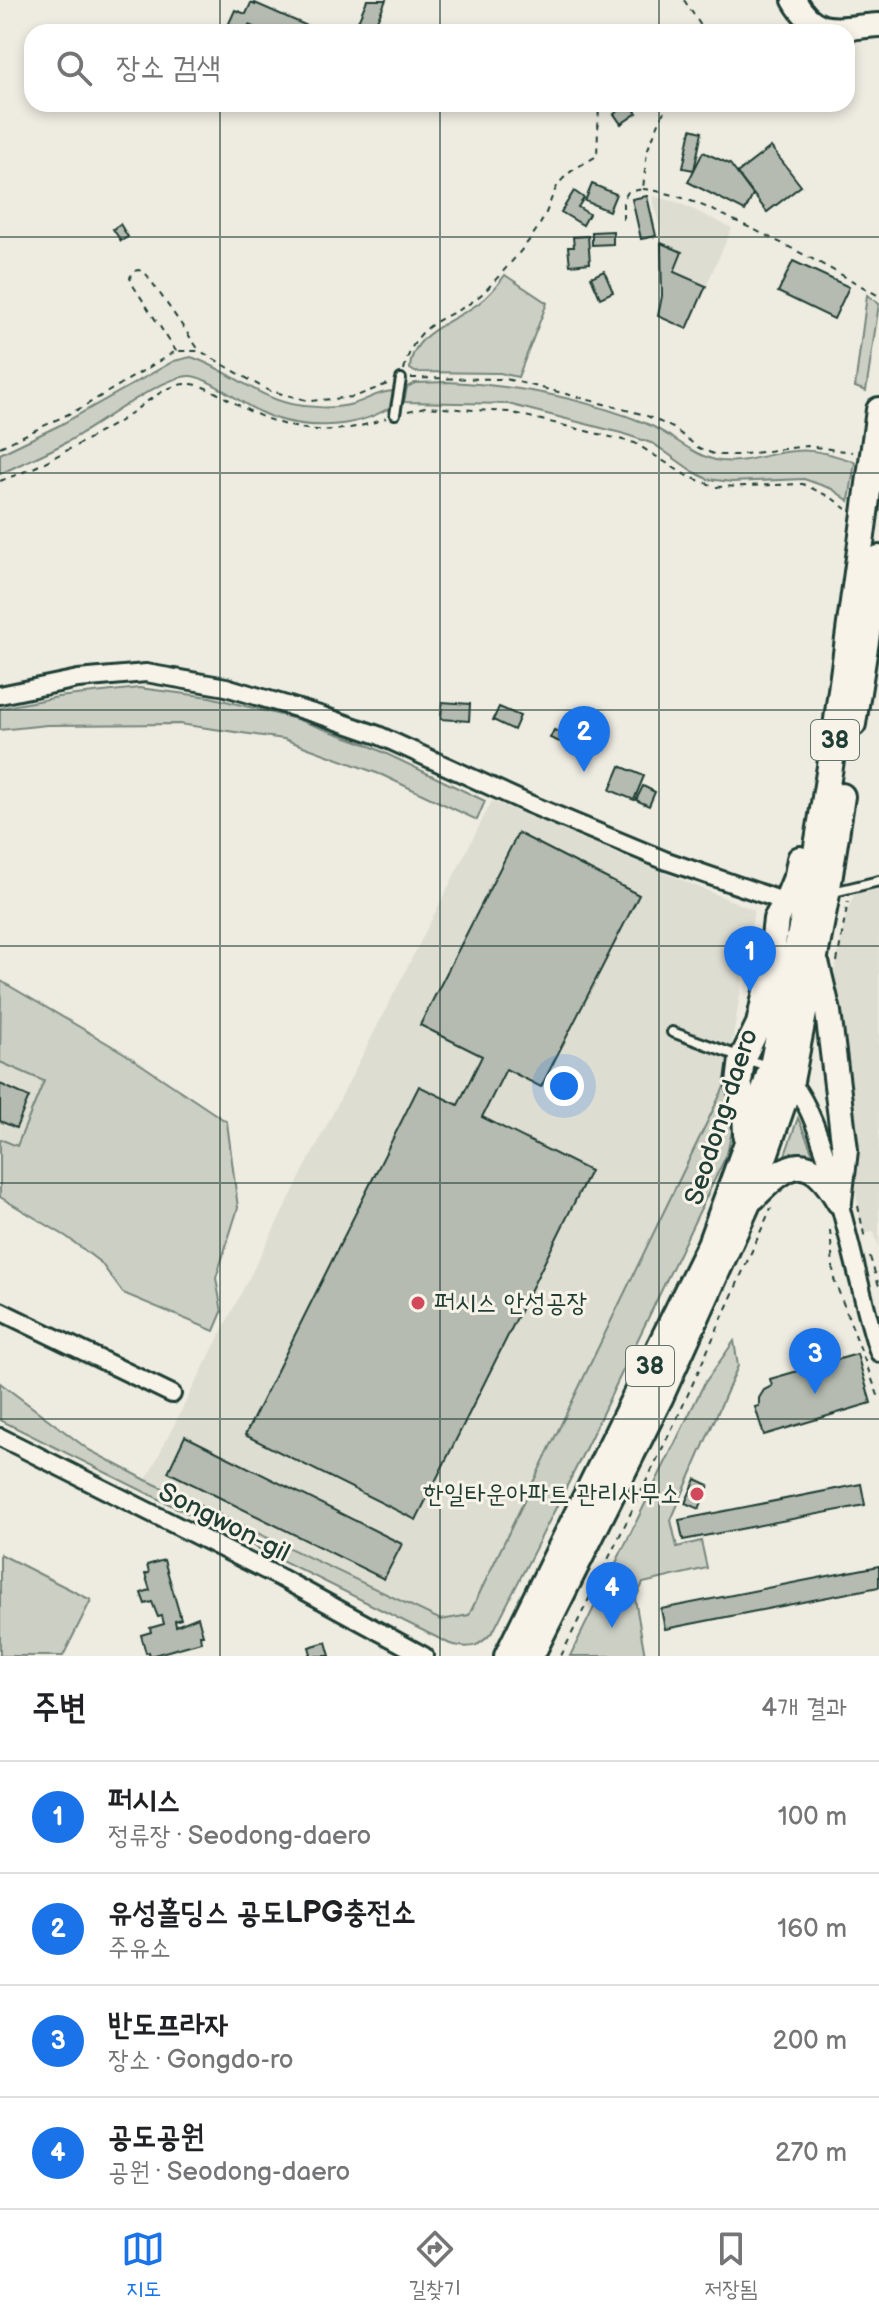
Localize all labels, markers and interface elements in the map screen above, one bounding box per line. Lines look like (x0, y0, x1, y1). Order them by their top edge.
search box (24, 24, 855, 112)
icon: search (52, 46, 96, 90)
text: 장소 검색 (116, 50, 221, 86)
pin: 2 (558, 706, 610, 772)
road number: 38 (811, 720, 859, 760)
pin: 1 (724, 926, 776, 992)
street label: Seodong-daero (679, 1025, 765, 1209)
your location (544, 1066, 584, 1106)
place label: 퍼시스 안성공장 (434, 1288, 588, 1319)
marker: 퍼시스 안성공장 (409, 1294, 427, 1312)
pin: 3 (789, 1328, 841, 1394)
road number: 38 (626, 1346, 674, 1386)
street label: Songwon-gil (153, 1477, 295, 1569)
place label: 한일타운아파트 관리사무소 (423, 1479, 681, 1510)
marker: 한일타운아파트 관리사무소 (688, 1485, 706, 1503)
pin: 4 (586, 1562, 638, 1628)
text: 주변 (32, 1687, 87, 1728)
text: 4개 결과 (761, 1693, 847, 1724)
text: 퍼시스 (108, 1783, 180, 1819)
text: 1 (53, 1802, 63, 1833)
text: 100 m (778, 1802, 847, 1833)
text: 정류장 · Seodong-daero (108, 1821, 371, 1852)
text: 유성홀딩스 공도LPG충전소 (108, 1895, 416, 1931)
text: 2 (50, 1914, 66, 1945)
text: 160 m (777, 1914, 847, 1945)
text: 주유소 (108, 1933, 171, 1964)
text: 반도프라자 (108, 2007, 229, 2043)
text: 3 (50, 2026, 66, 2057)
text: 200 m (773, 2026, 847, 2057)
text: 장소 · Gongdo-ro (108, 2045, 294, 2076)
text: 공도공원 (108, 2119, 205, 2155)
text: 4 (50, 2138, 66, 2169)
text: 270 m (775, 2138, 847, 2169)
text: 공원 · Seodong-daero (108, 2157, 350, 2188)
tab: 지도 (121, 2227, 165, 2303)
tab: 길찾기 (408, 2227, 461, 2303)
tab: 저장됨 (704, 2227, 758, 2303)

